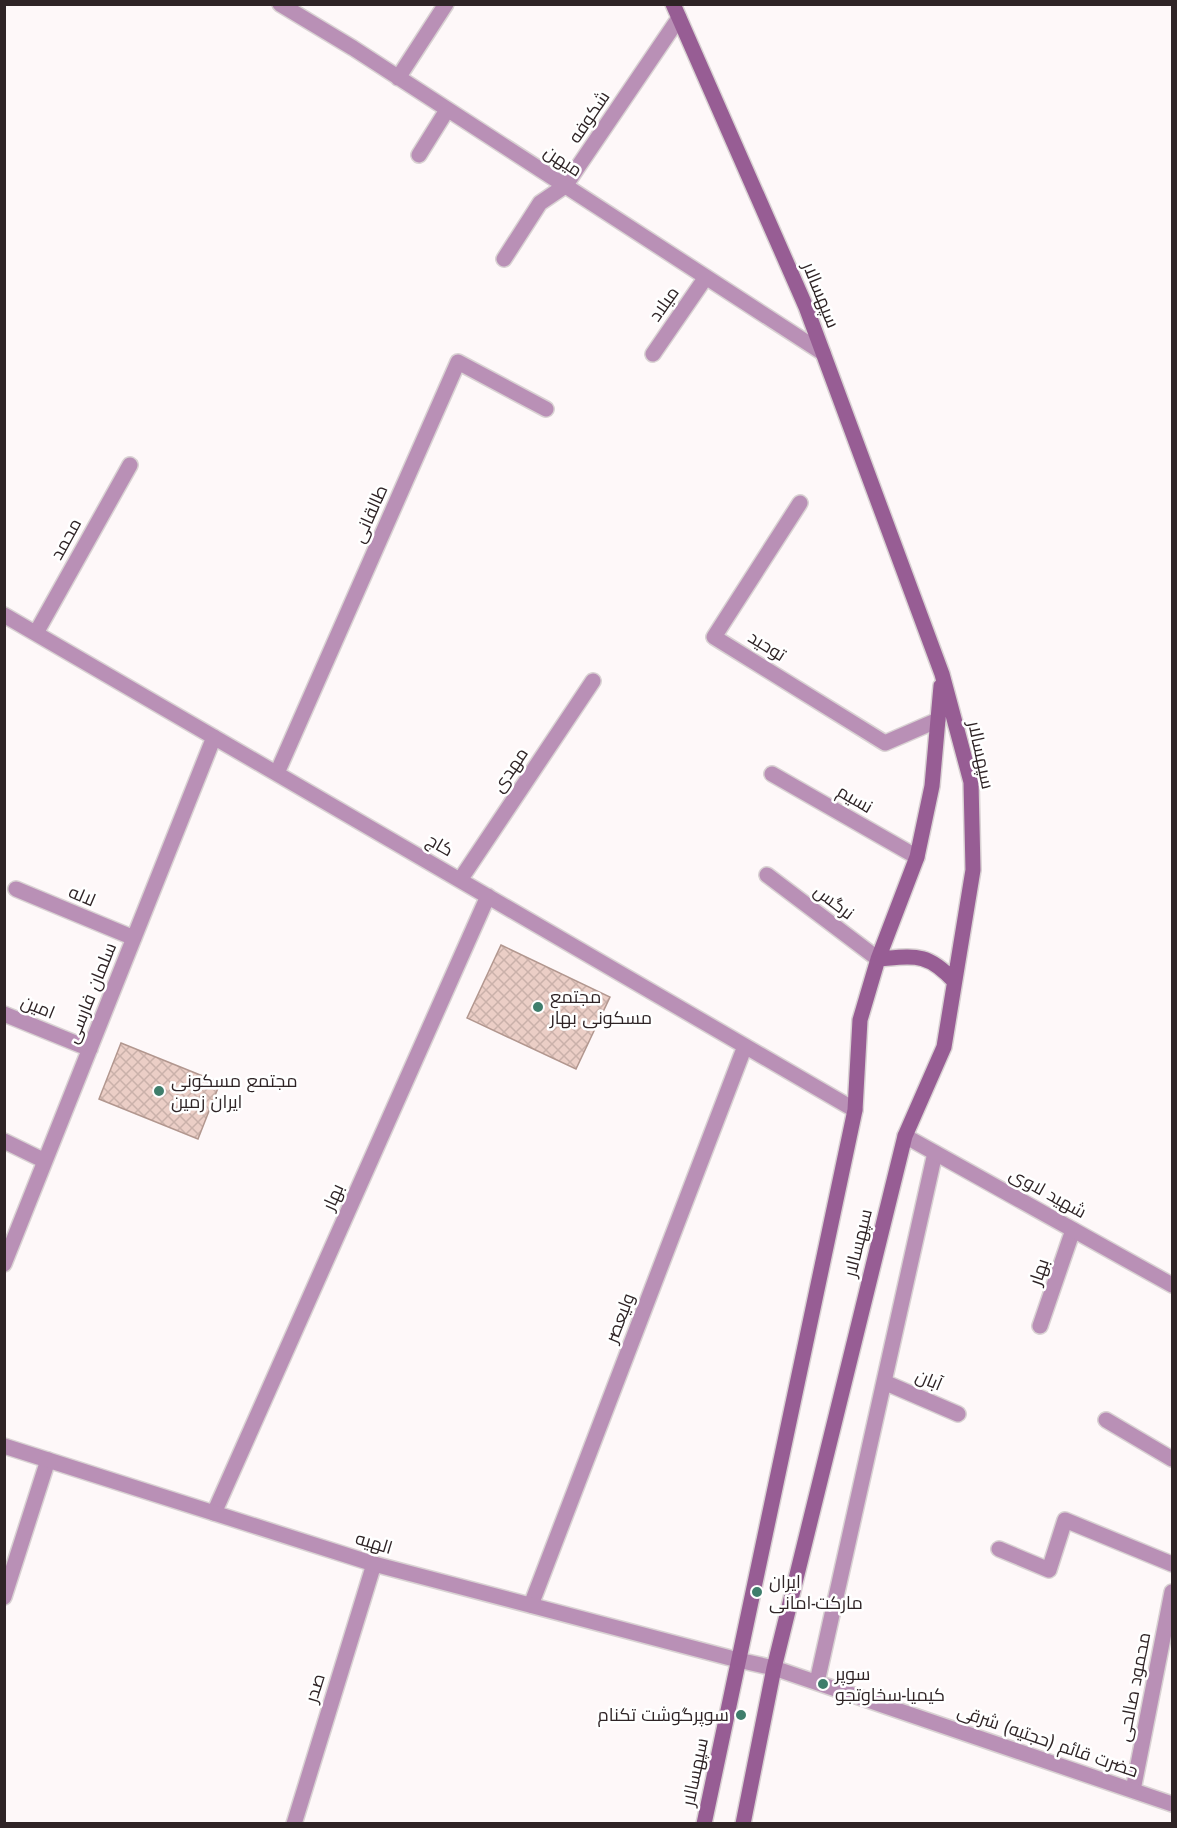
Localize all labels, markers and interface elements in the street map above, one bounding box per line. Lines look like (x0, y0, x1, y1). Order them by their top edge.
street label: شکوفه (562, 85, 616, 149)
street label: میهن (539, 139, 587, 183)
street label: سپهسالار (796, 257, 846, 332)
street label: میلاد (643, 281, 685, 327)
street label: طالقانی (346, 481, 394, 547)
street label: محمد (44, 513, 88, 565)
street label: توحید (743, 624, 791, 668)
street label: سپهسالار (961, 717, 1001, 792)
street label: مهدی (485, 742, 535, 798)
street label: نسیم (832, 778, 878, 820)
street label: کاج (422, 827, 458, 863)
street label: نرگس (808, 878, 860, 926)
street label: لاله (65, 879, 99, 913)
street label: سلمان فارسی (59, 939, 123, 1047)
place label: مجتمع مسکونی بهار (549, 984, 652, 1031)
street label: امین (17, 989, 59, 1025)
marker: مجتمع مسکونی بهار (531, 1000, 545, 1014)
place label: مجتمع مسکونی ایران زمین (171, 1068, 298, 1115)
marker: مجتمع مسکونی ایران زمین (152, 1084, 166, 1098)
street label: شهید لاوی (1005, 1161, 1091, 1225)
street label: بهار (315, 1180, 350, 1215)
street label: سپهسالار (837, 1206, 879, 1281)
street label: بهار (1022, 1255, 1056, 1290)
street label: ولیعصر (598, 1289, 641, 1348)
street label: آبان (912, 1363, 947, 1397)
street label: الهیه (352, 1525, 396, 1561)
place label: ایران مارکت-امانی (769, 1569, 863, 1616)
marker: ایران مارکت-امانی (750, 1585, 764, 1599)
street label: محمود صالحی (1111, 1630, 1157, 1744)
place label: سوپر کیمیا-سخاوتجو (834, 1661, 945, 1708)
street label: صدر (298, 1670, 332, 1707)
marker: سوپر کیمیا-سخاوتجو (816, 1677, 830, 1691)
street label: حضرت قائم (حجتیه) شرقی (954, 1698, 1142, 1784)
place label: سوپرگوشت تکنام (597, 1702, 729, 1728)
marker: سوپرگوشت تکنام (734, 1708, 748, 1722)
street label: سپهسالار (675, 1735, 715, 1810)

